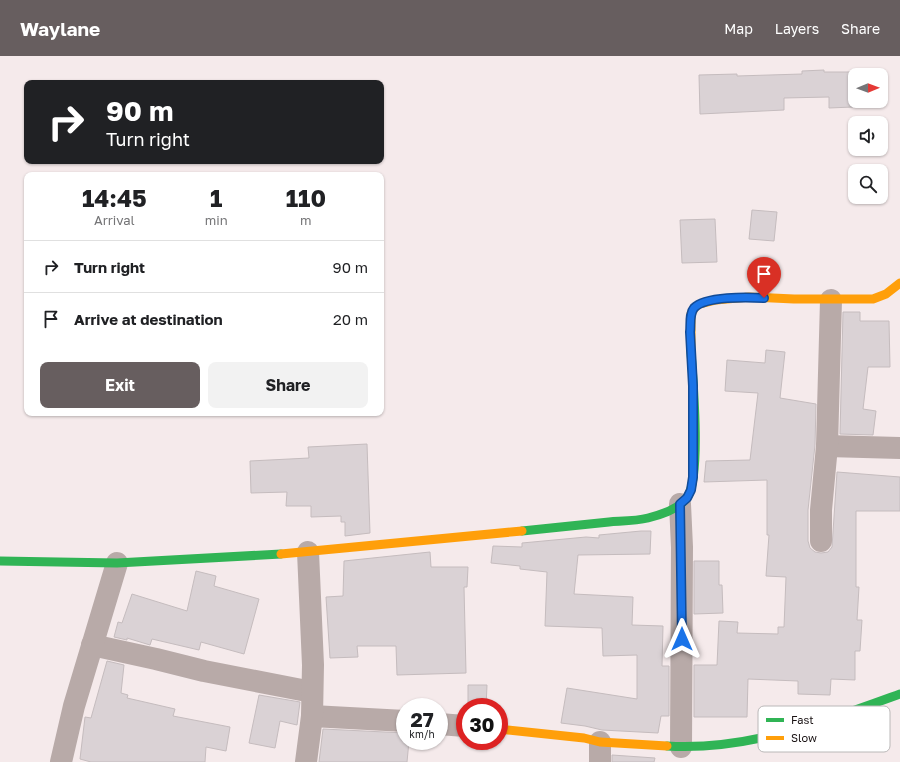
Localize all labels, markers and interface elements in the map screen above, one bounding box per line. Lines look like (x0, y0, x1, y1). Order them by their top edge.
text: Waylane (20, 17, 100, 40)
text: Map (724, 20, 753, 37)
text: Layers (775, 20, 819, 37)
text: Share (841, 20, 880, 37)
north arrow (848, 68, 888, 108)
map controls (848, 68, 888, 204)
text: 90 m (106, 94, 173, 127)
icon: right (40, 96, 92, 148)
button: sound (848, 116, 888, 156)
text: Turn right (106, 128, 190, 150)
button: search (848, 164, 888, 204)
text: 14:45 (82, 183, 147, 212)
text: 1 (210, 183, 222, 212)
text: 110 (286, 183, 326, 212)
text: Arrival (94, 212, 135, 228)
text: min (205, 212, 228, 228)
text: m (300, 212, 312, 228)
icon: right (40, 256, 62, 278)
pin (747, 257, 781, 298)
text: Turn right (74, 258, 145, 276)
text: 90 m (333, 258, 368, 276)
icon: arrive (753, 263, 775, 285)
icon: arrive (40, 308, 62, 330)
text: Arrive at destination (74, 310, 223, 328)
text: 20 m (333, 310, 368, 328)
button: Exit (40, 362, 200, 408)
button: Share (208, 362, 368, 408)
position arrow (661, 618, 703, 660)
speed limit sign: 30 (456, 698, 508, 750)
legend (758, 706, 890, 752)
text: 27 (410, 707, 434, 731)
text: Fast (791, 713, 814, 726)
text: km/h (409, 728, 435, 740)
text: Slow (791, 731, 817, 744)

